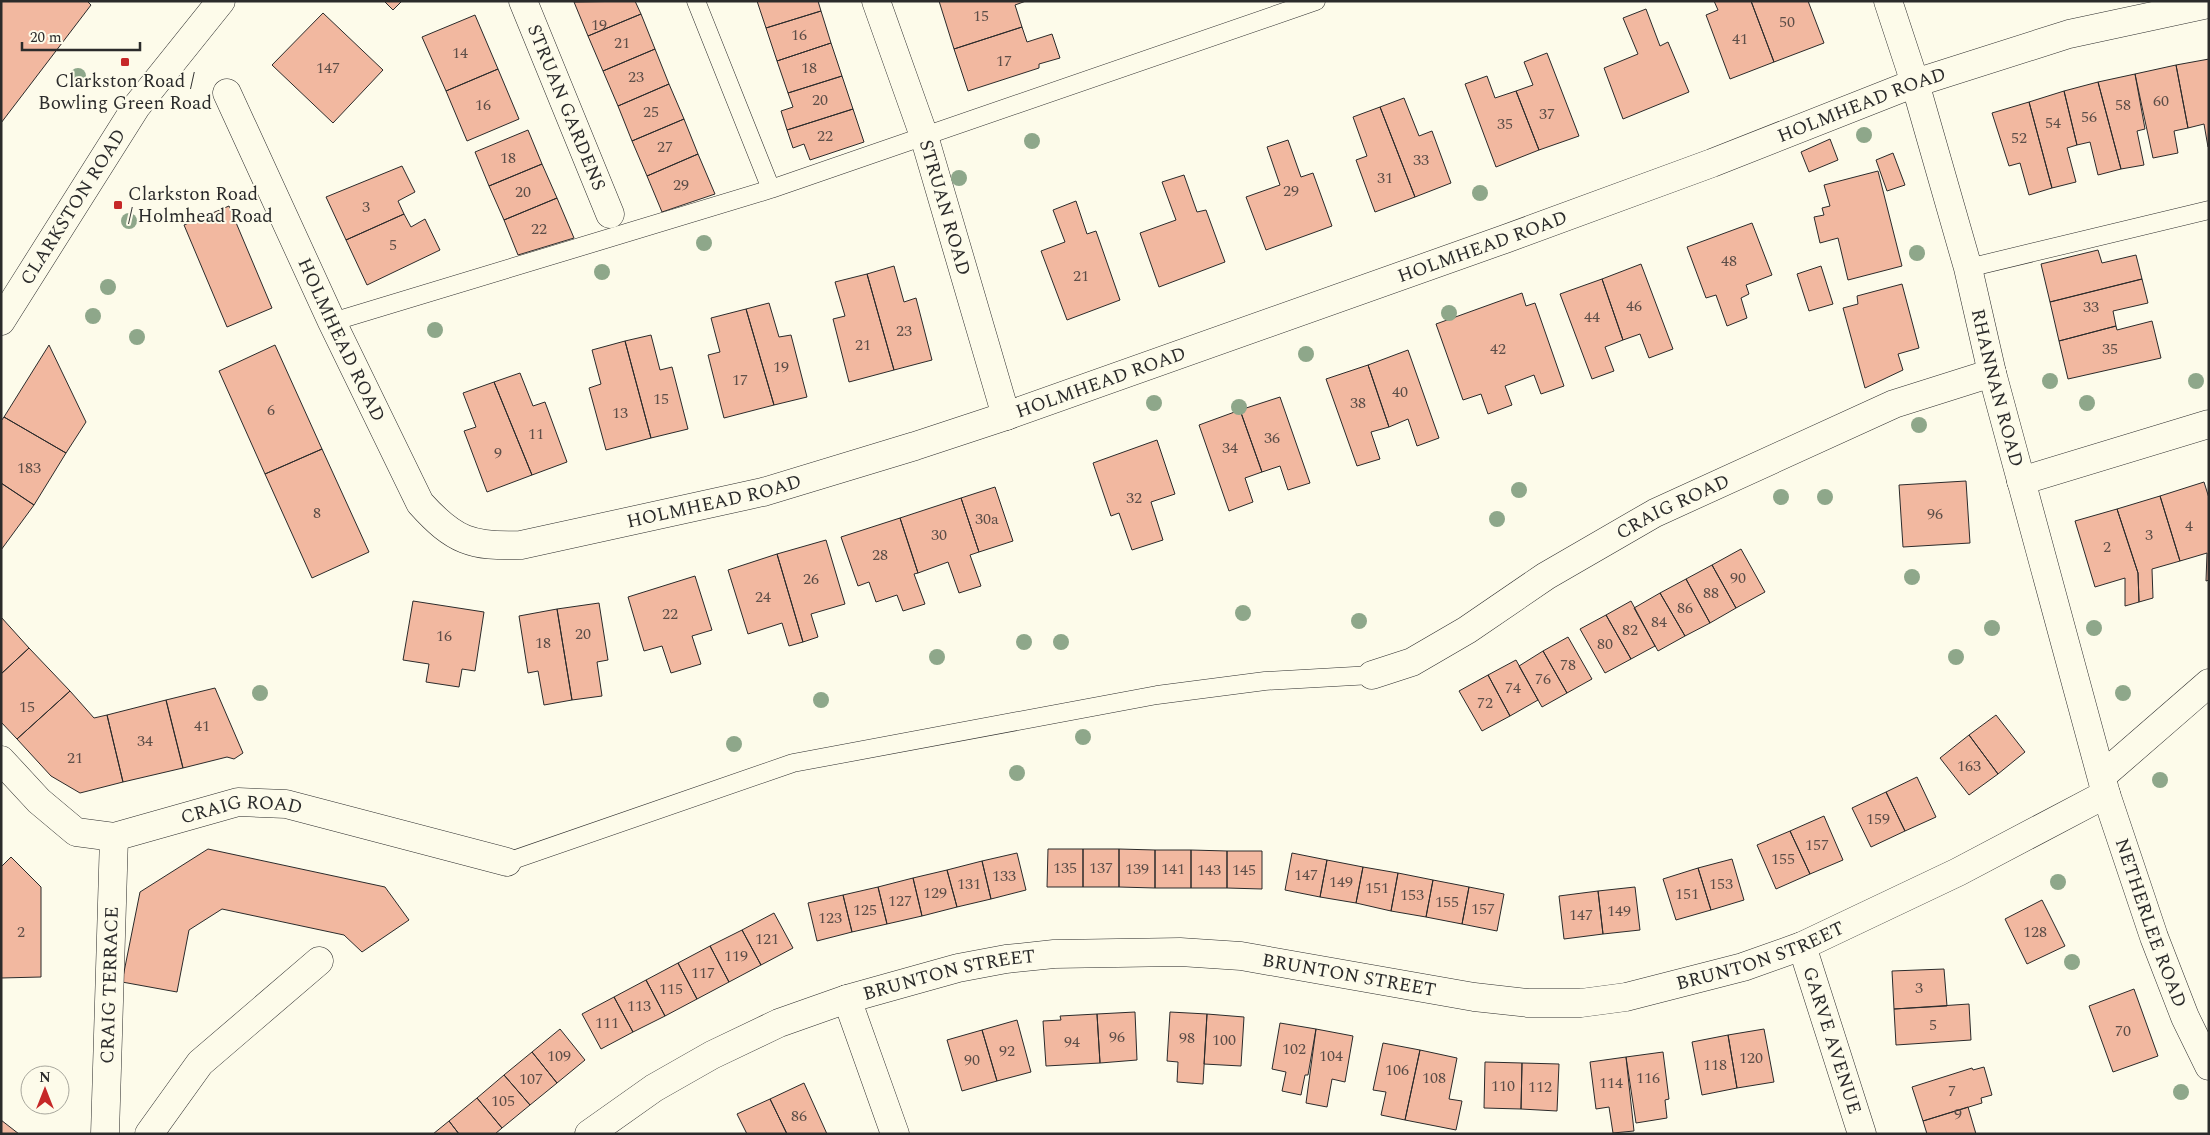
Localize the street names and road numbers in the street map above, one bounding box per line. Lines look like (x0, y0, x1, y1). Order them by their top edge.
street label: STRUAN GARDENS (520, 20, 613, 195)
street label: HOLMHEAD ROAD (1773, 60, 1950, 150)
street label: CLARKSTON ROAD (13, 123, 133, 291)
street label: STRUAN ROAD (911, 136, 979, 279)
street label: HOLMHEAD ROAD (1393, 203, 1572, 291)
street label: HOLMHEAD ROAD (290, 253, 393, 427)
street label: RHANNAN ROAD (1963, 306, 2031, 470)
street label: HOLMHEAD ROAD (1012, 339, 1190, 426)
street label: CRAIG ROAD (1610, 466, 1734, 547)
street label: HOLMHEAD ROAD (624, 467, 805, 536)
street label: CRAIG ROAD (177, 787, 306, 832)
street label: NETHERLEE ROAD (2107, 834, 2194, 1012)
street label: CRAIG TERRACE (93, 906, 126, 1064)
street label: BRUNTON STREET (1673, 913, 1849, 998)
street label: BRUNTON STREET (860, 942, 1037, 1008)
street label: BRUNTON STREET (1260, 945, 1439, 1005)
street label: GARVE AVENUE (1795, 963, 1869, 1118)

